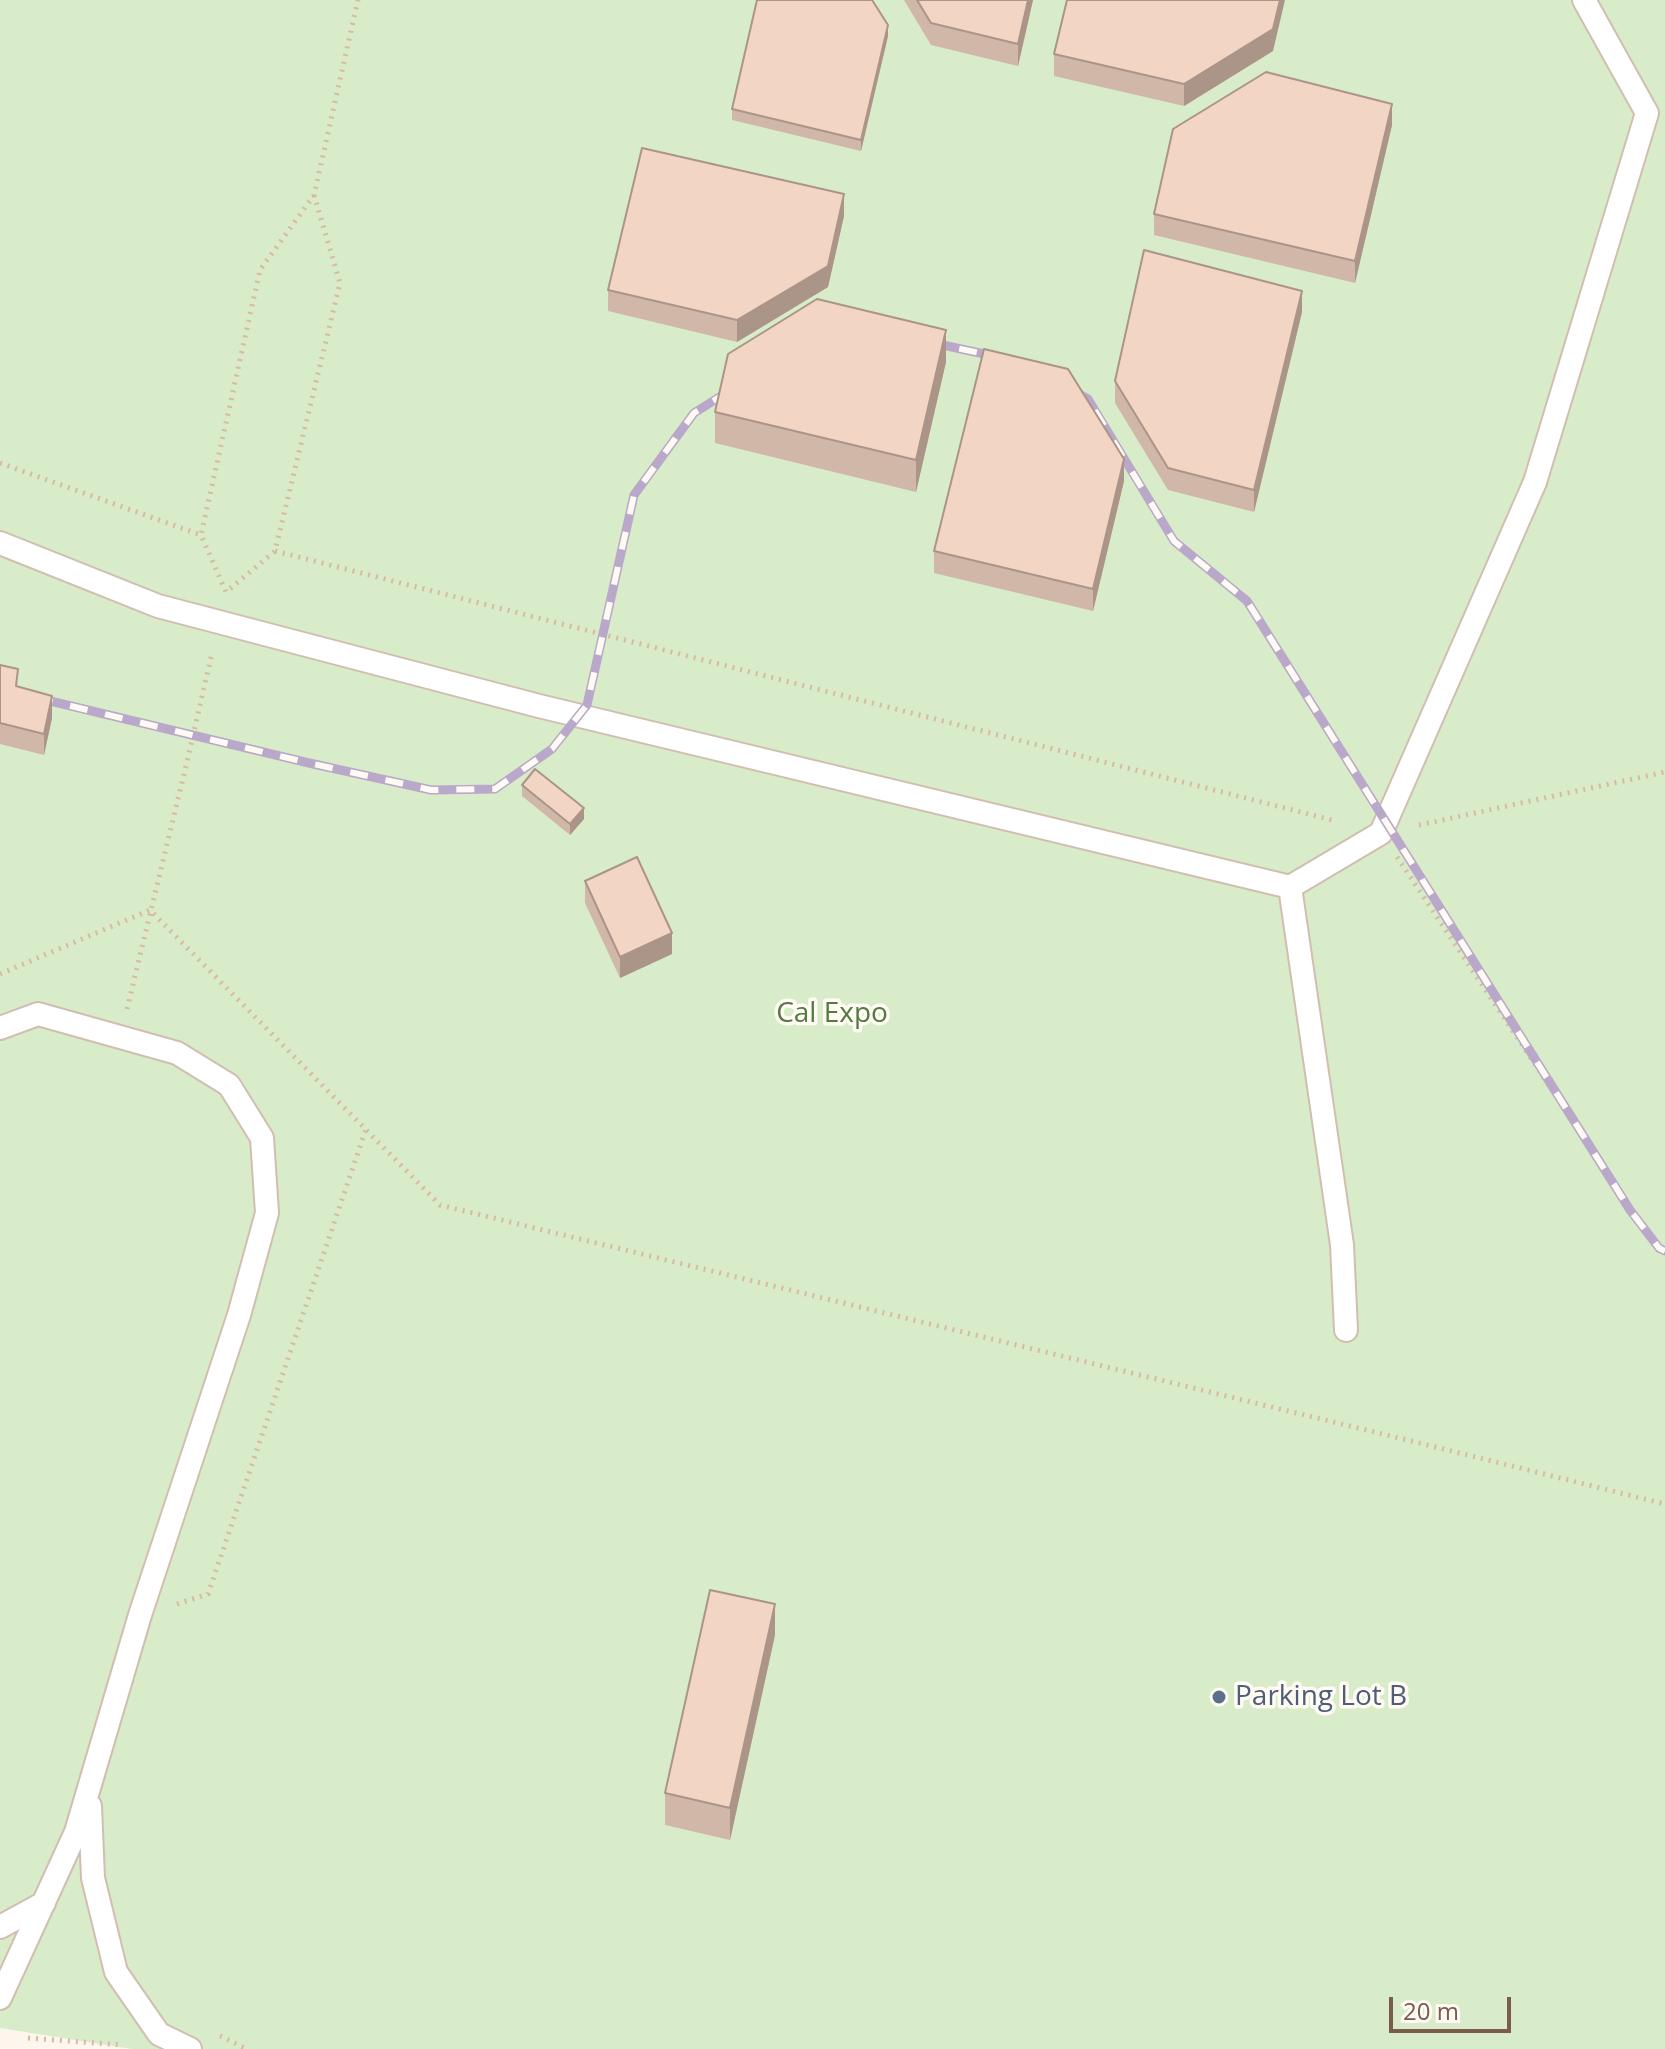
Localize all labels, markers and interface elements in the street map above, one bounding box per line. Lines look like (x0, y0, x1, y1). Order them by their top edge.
park label: Cal Expo (776, 997, 888, 1031)
place label: Parking Lot B (1235, 1680, 1407, 1714)
marker: Parking Lot B (1210, 1688, 1228, 1706)
scale bar (1393, 1981, 1515, 2031)
text: 20 m (1403, 1994, 1459, 2027)

